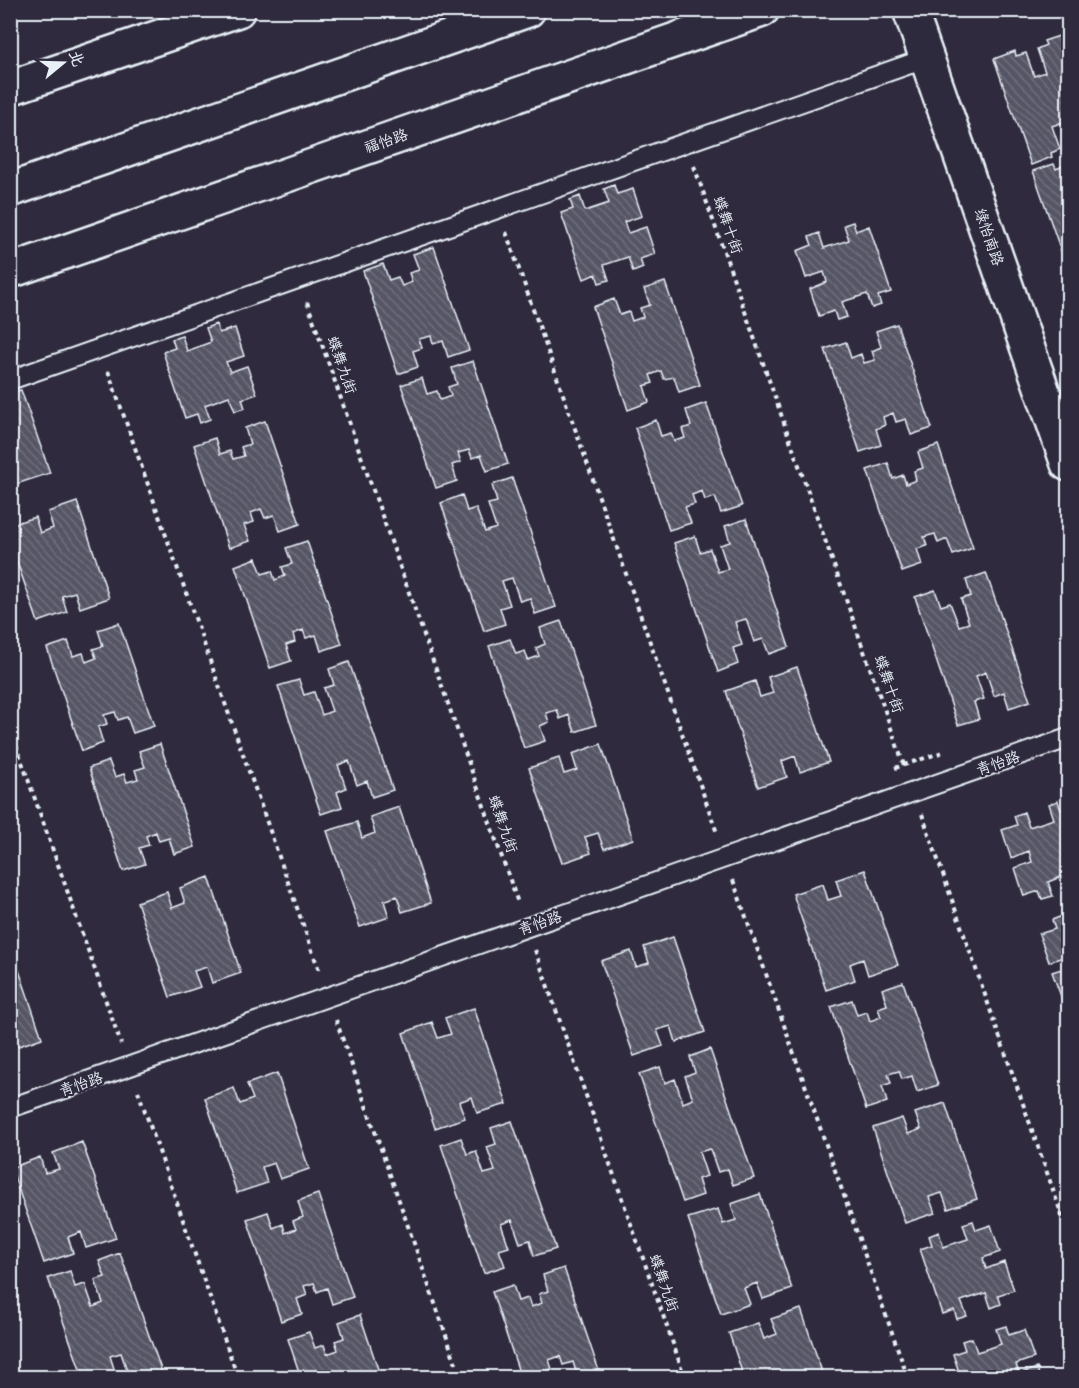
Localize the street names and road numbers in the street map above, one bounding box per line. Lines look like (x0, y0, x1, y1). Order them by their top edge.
street label: 福怡路 (362, 125, 411, 158)
street label: 蝶舞十街 (709, 194, 746, 257)
street label: 绿怡南路 (970, 206, 1007, 269)
street label: 蝶舞九街 (323, 334, 360, 397)
street label: 蝶舞十街 (870, 653, 907, 716)
street label: 青怡路 (974, 747, 1023, 780)
street label: 蝶舞九街 (484, 793, 521, 856)
street label: 青怡路 (516, 907, 565, 940)
street label: 青怡路 (57, 1068, 106, 1101)
street label: 蝶舞九街 (645, 1252, 682, 1315)

